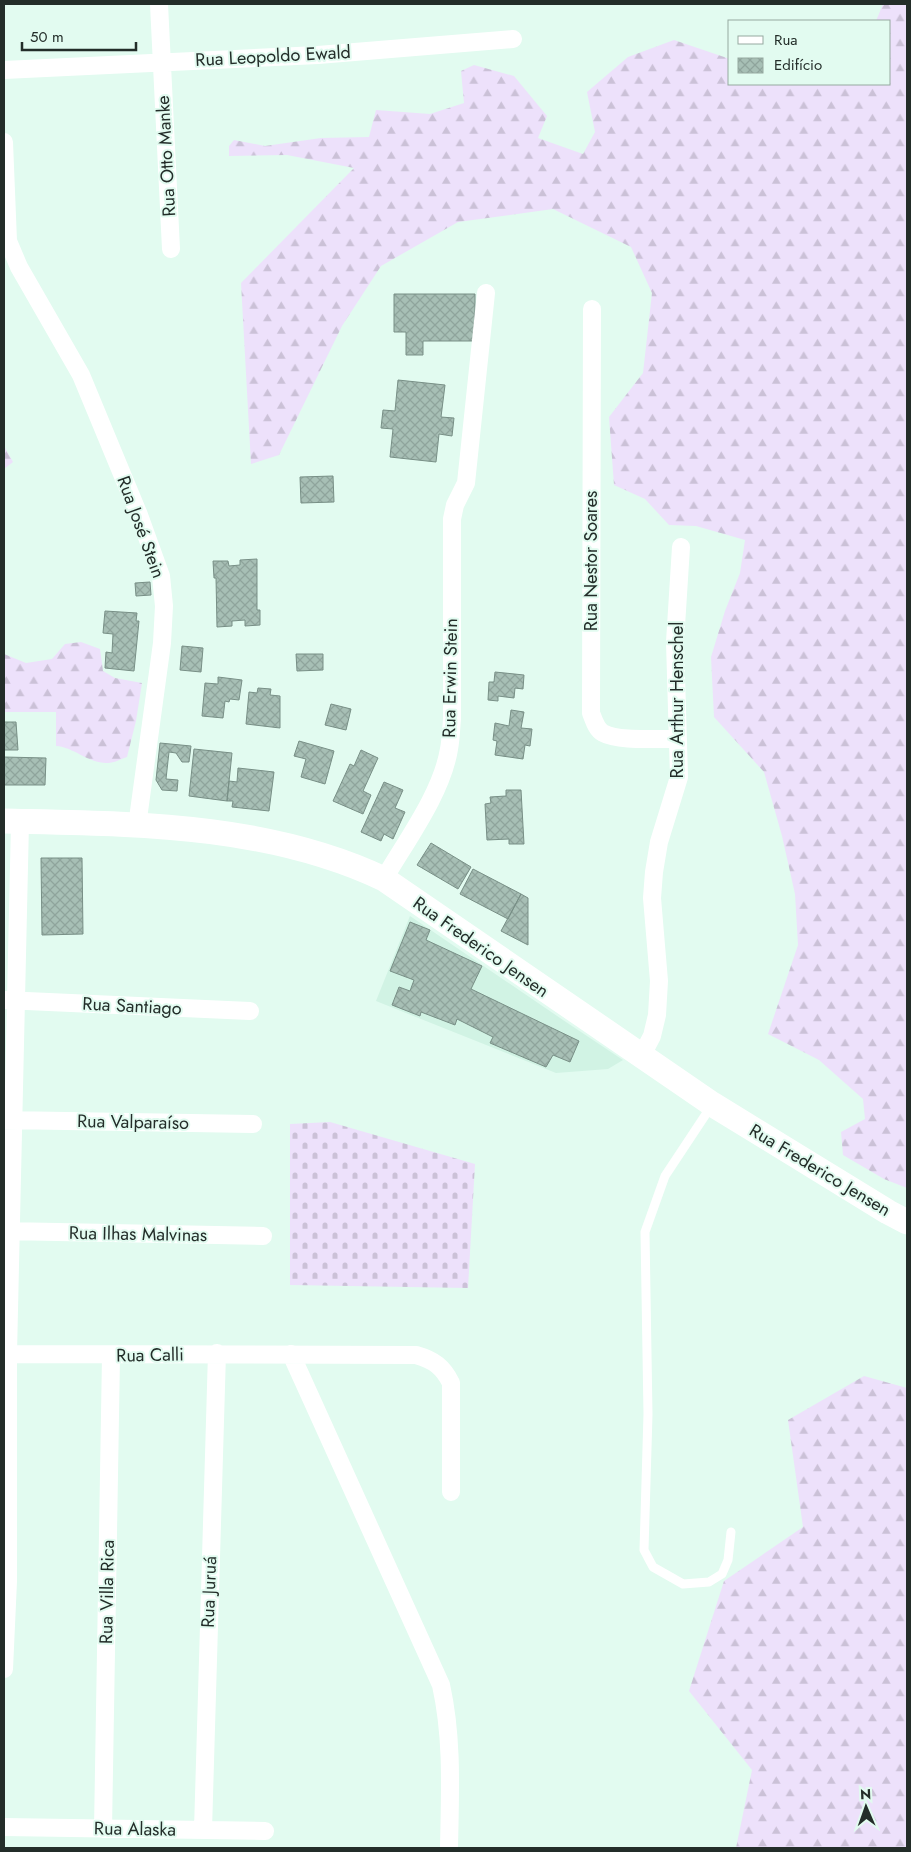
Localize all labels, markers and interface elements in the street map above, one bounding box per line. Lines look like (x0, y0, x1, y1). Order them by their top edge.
scale bar (22, 20, 136, 52)
legend (728, 20, 891, 85)
text: 50 m (30, 26, 64, 48)
text: Rua (774, 29, 798, 51)
street label: Rua Leopoldo Ewald (195, 39, 351, 73)
text: Edifício (774, 54, 822, 76)
street label: Rua Otto Manke (150, 95, 182, 217)
street label: Rua José Stein (110, 472, 172, 582)
street label: Rua Nestor Soares (578, 491, 604, 631)
street label: Rua Erwin Stein (436, 618, 464, 738)
street label: Rua Arthur Henschel (664, 622, 690, 778)
street label: Rua Frederico Jensen (408, 890, 554, 1004)
street label: Rua Santiago (82, 990, 182, 1022)
street label: Rua Valparaíso (77, 1108, 189, 1136)
street label: Rua Frederico Jensen (744, 1117, 896, 1223)
street label: Rua Ilhas Malvinas (69, 1220, 207, 1248)
street label: Rua Calli (116, 1341, 184, 1369)
street label: Rua Villa Rica (93, 1540, 121, 1644)
street label: Rua Juruá (195, 1556, 223, 1628)
north arrow (841, 1782, 891, 1832)
text: N (860, 1784, 871, 1804)
street label: Rua Alaska (94, 1815, 176, 1843)

